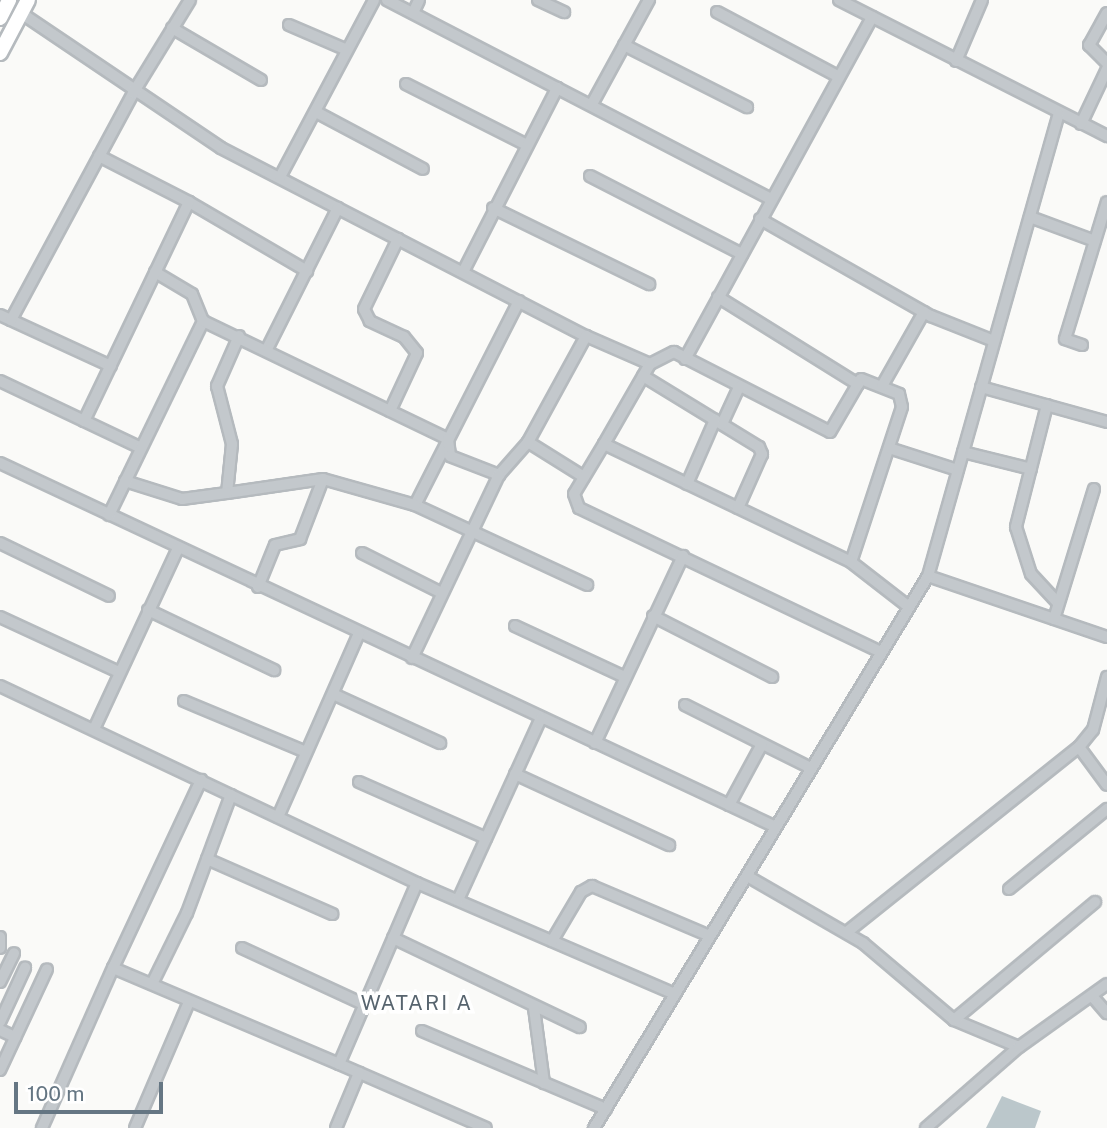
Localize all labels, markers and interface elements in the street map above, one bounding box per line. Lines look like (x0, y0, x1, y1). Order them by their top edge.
district label: WATARI A (362, 990, 472, 1016)
scale bar (18, 1068, 166, 1112)
text: 100 m (27, 1081, 84, 1106)

